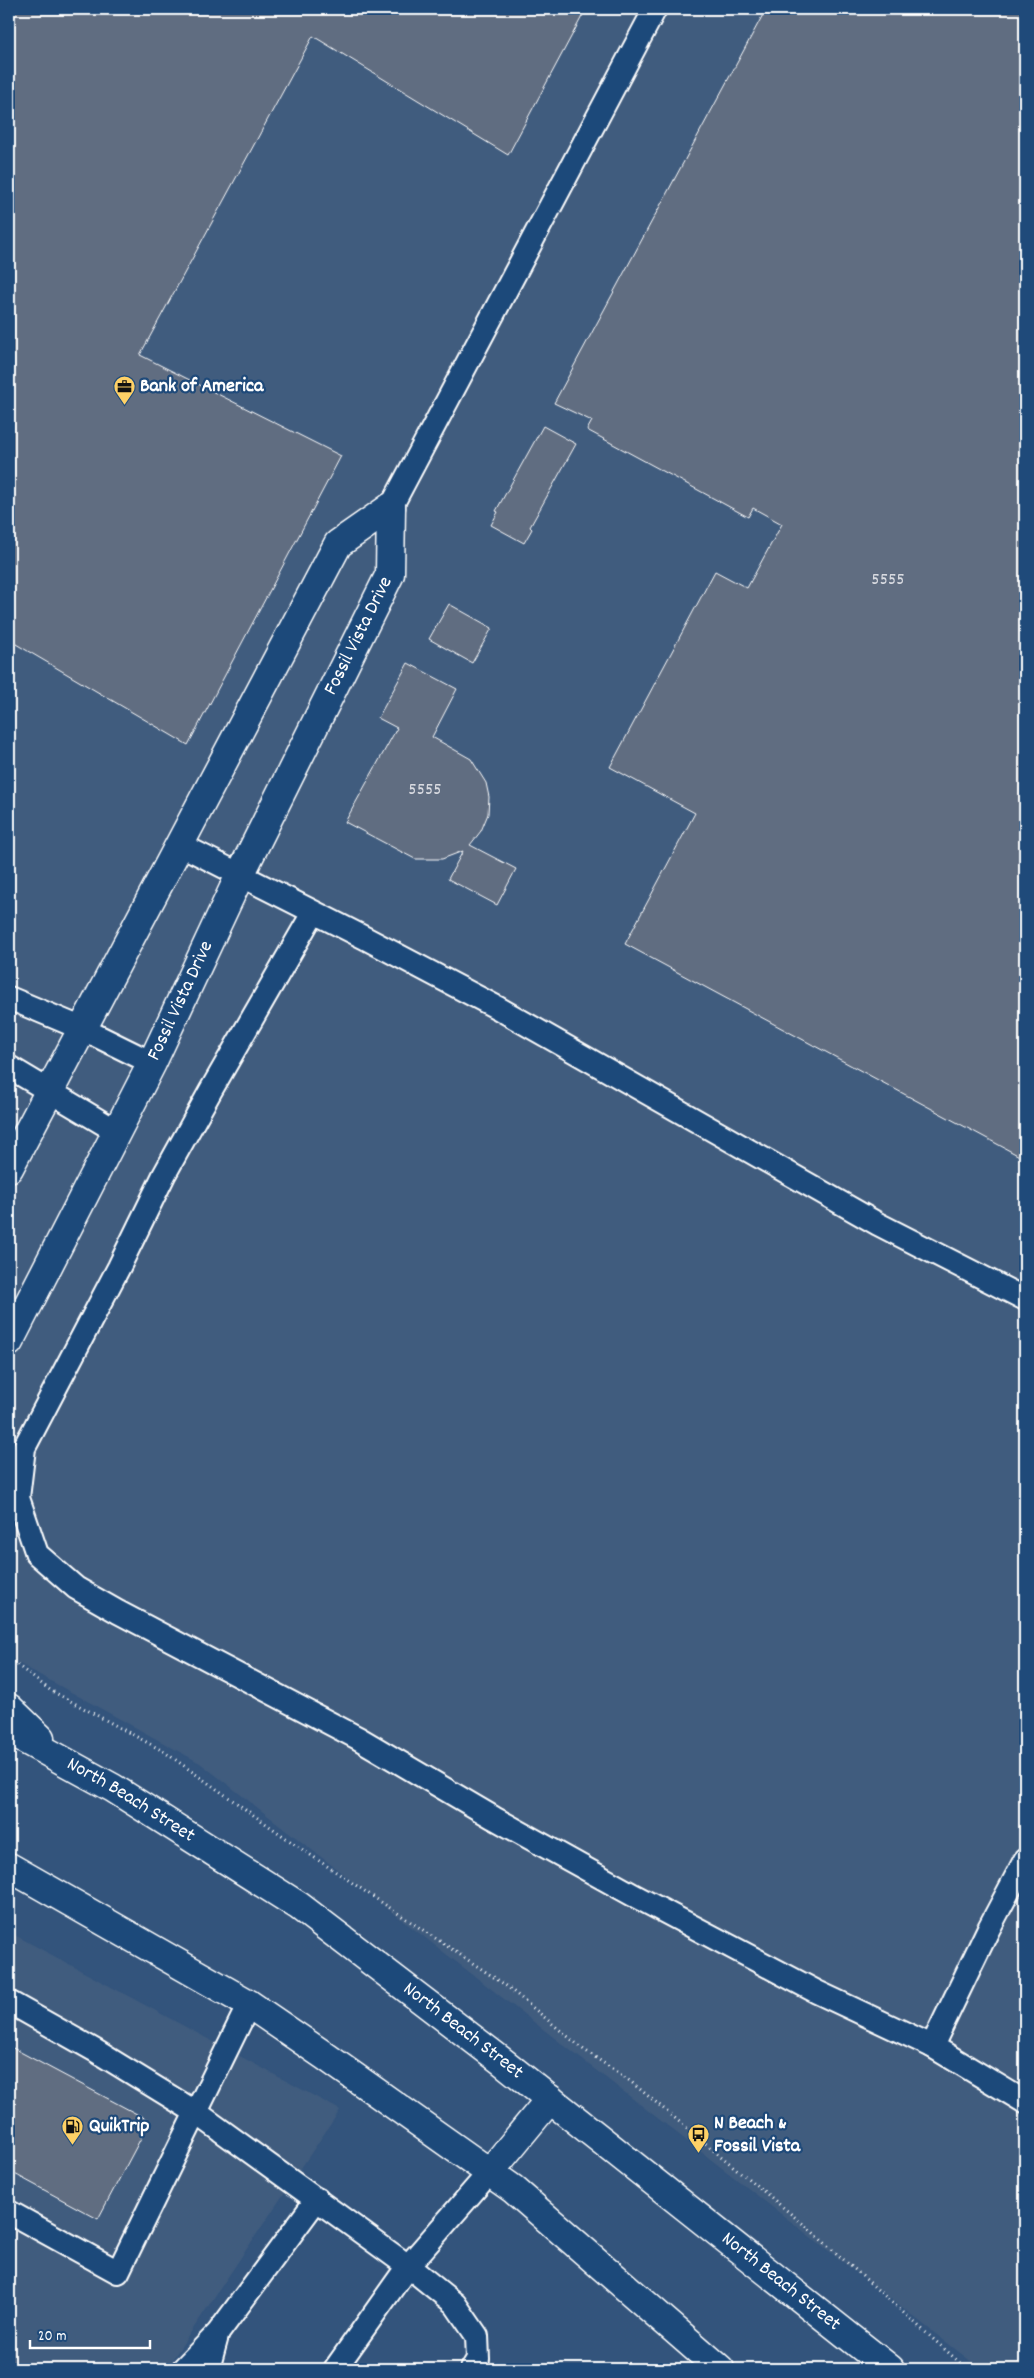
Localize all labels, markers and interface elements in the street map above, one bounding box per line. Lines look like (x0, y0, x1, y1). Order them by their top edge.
place label: Bank of America (140, 373, 264, 401)
office icon: Bank of America (112, 375, 136, 406)
house number: 5555 (871, 568, 905, 593)
street label: Fossil Vista Drive (318, 572, 401, 700)
house number: 5555 (408, 778, 442, 803)
street label: Fossil Vista Drive (141, 936, 221, 1065)
street label: North Beach Street (61, 1751, 200, 1850)
street label: North Beach Street (396, 1976, 529, 2087)
place label: N Beach & Fossil Vista (714, 2110, 801, 2161)
place label: QuikTrip (89, 2113, 149, 2141)
fuel station icon: QuikTrip (61, 2115, 85, 2146)
bus stop icon: N Beach & Fossil Vista (686, 2123, 710, 2154)
street label: North Beach Street (715, 2226, 846, 2338)
scale bar (30, 2318, 150, 2350)
text: 20 m (38, 2326, 66, 2348)

